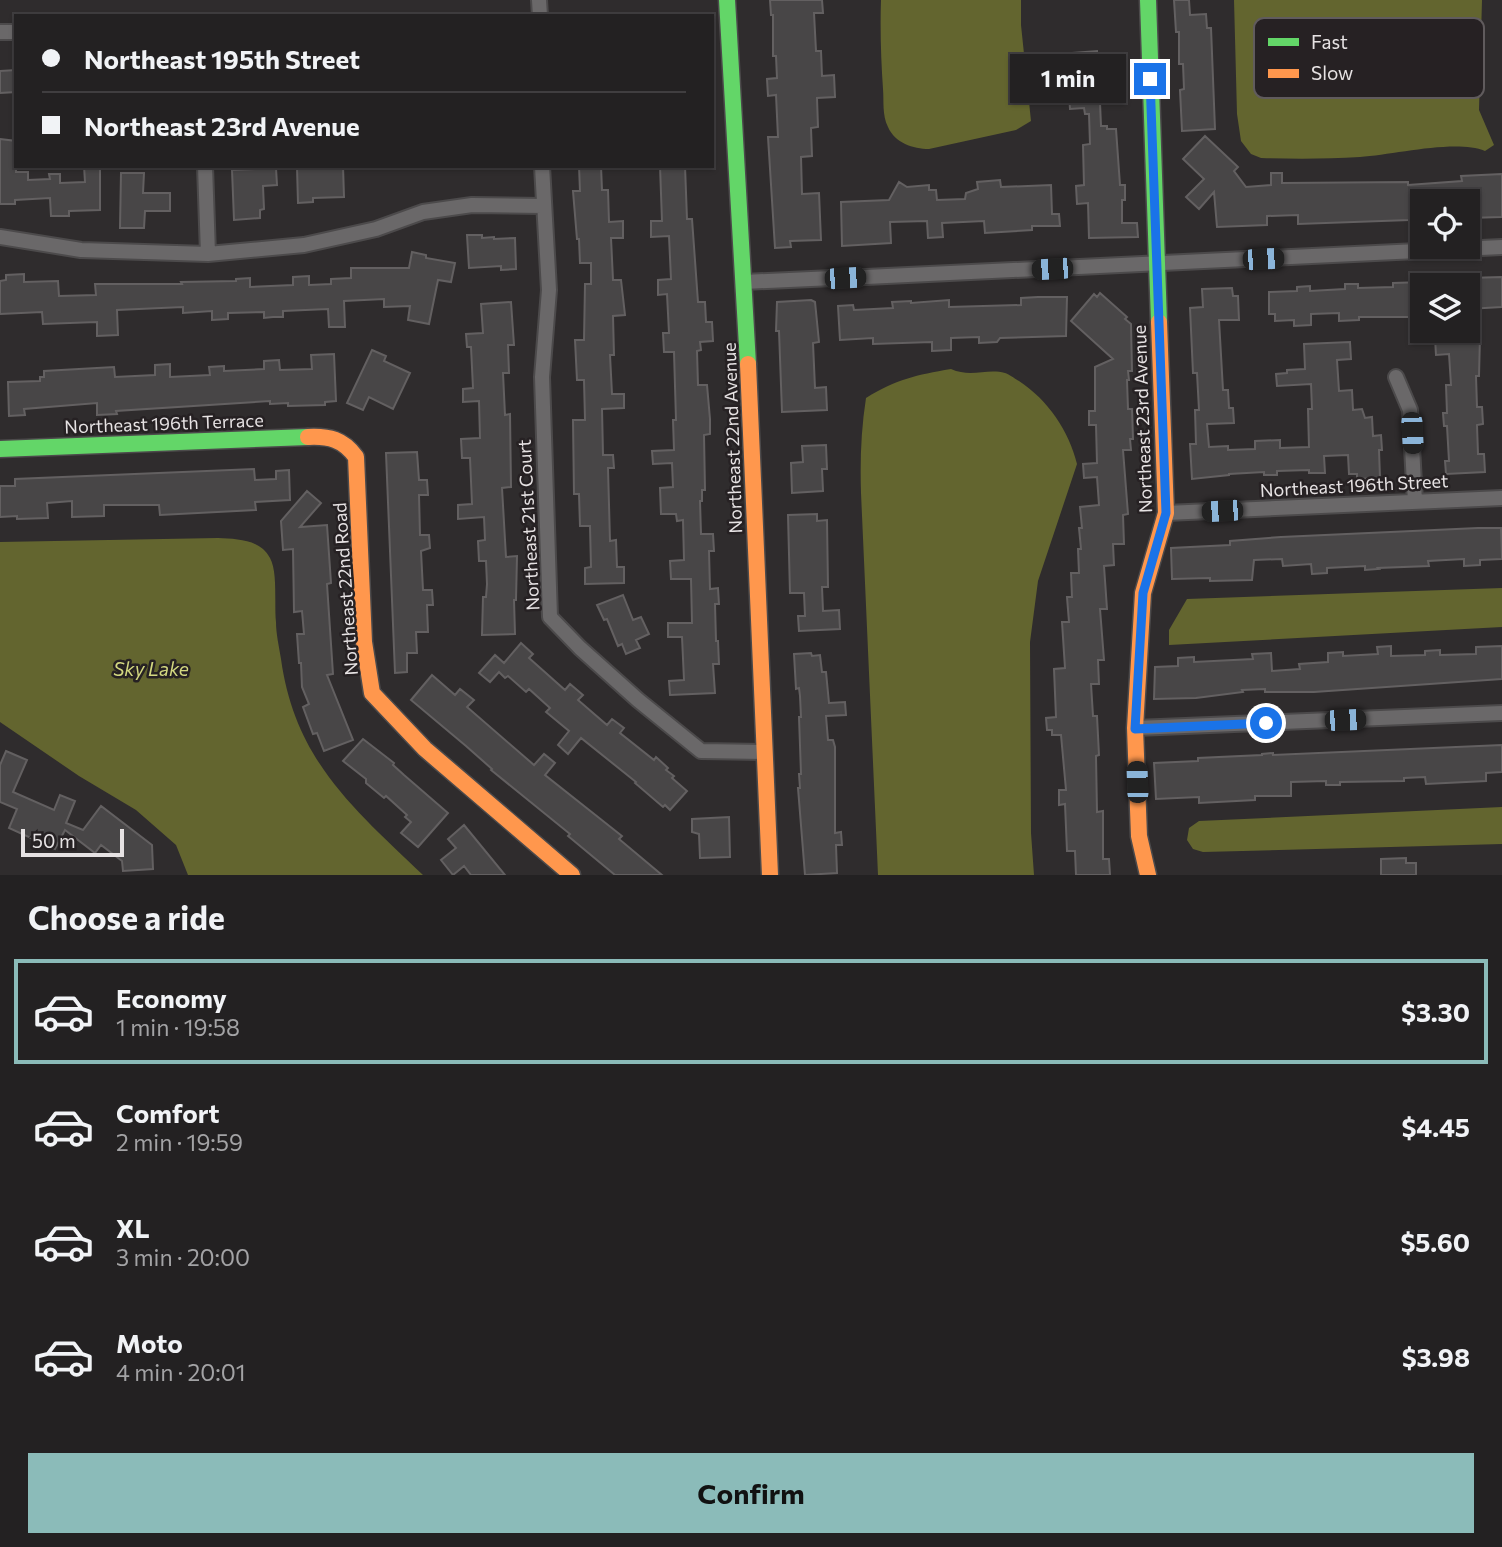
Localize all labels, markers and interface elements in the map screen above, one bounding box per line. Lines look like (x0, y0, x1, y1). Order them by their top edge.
legend (1254, 18, 1484, 98)
text: Fast (1311, 30, 1348, 53)
text: Northeast 195th Street (84, 43, 360, 74)
callout: 1 min (1010, 55, 1126, 104)
text: Slow (1311, 61, 1353, 84)
route end (1134, 63, 1166, 95)
text: 1 min (1041, 64, 1095, 92)
text: Northeast 23rd Avenue (84, 110, 360, 141)
map controls (1410, 189, 1480, 343)
button: locate (1410, 189, 1480, 259)
car (1242, 247, 1285, 271)
car (1031, 257, 1074, 281)
car (824, 266, 867, 290)
button: layers (1410, 273, 1480, 343)
street label: Northeast 23rd Avenue (1128, 325, 1156, 513)
street label: Northeast 22nd Avenue (718, 342, 746, 534)
street label: Northeast 196th Terrace (64, 409, 264, 437)
car (1401, 411, 1424, 455)
street label: Northeast 21st Court (513, 439, 543, 611)
street label: Northeast 196th Street (1259, 469, 1449, 501)
car (1201, 499, 1244, 523)
street label: Northeast 22nd Road (328, 502, 362, 676)
water label: Sky Lake (113, 657, 189, 680)
route start (1250, 707, 1282, 739)
car (1324, 709, 1367, 731)
car (1126, 761, 1149, 803)
scale bar (21, 826, 124, 858)
text: 50 m (32, 829, 76, 852)
text: Choose a ride (28, 897, 225, 937)
icon: car (32, 980, 95, 1043)
text: Economy (116, 982, 227, 1013)
text: $3.30 (1401, 996, 1470, 1027)
text: 1 min · 19:58 (116, 1013, 240, 1041)
icon: car (32, 1095, 95, 1158)
text: Comfort (116, 1097, 219, 1128)
text: $4.45 (1401, 1111, 1470, 1142)
text: 2 min · 19:59 (116, 1128, 243, 1156)
icon: car (32, 1210, 95, 1273)
text: XL (116, 1212, 150, 1243)
text: $5.60 (1400, 1226, 1470, 1257)
text: 3 min · 20:00 (116, 1243, 250, 1271)
icon: car (32, 1325, 95, 1388)
text: Moto (116, 1327, 183, 1358)
text: $3.98 (1402, 1341, 1470, 1372)
text: 4 min · 20:01 (116, 1358, 246, 1386)
button: Confirm (28, 1453, 1474, 1533)

